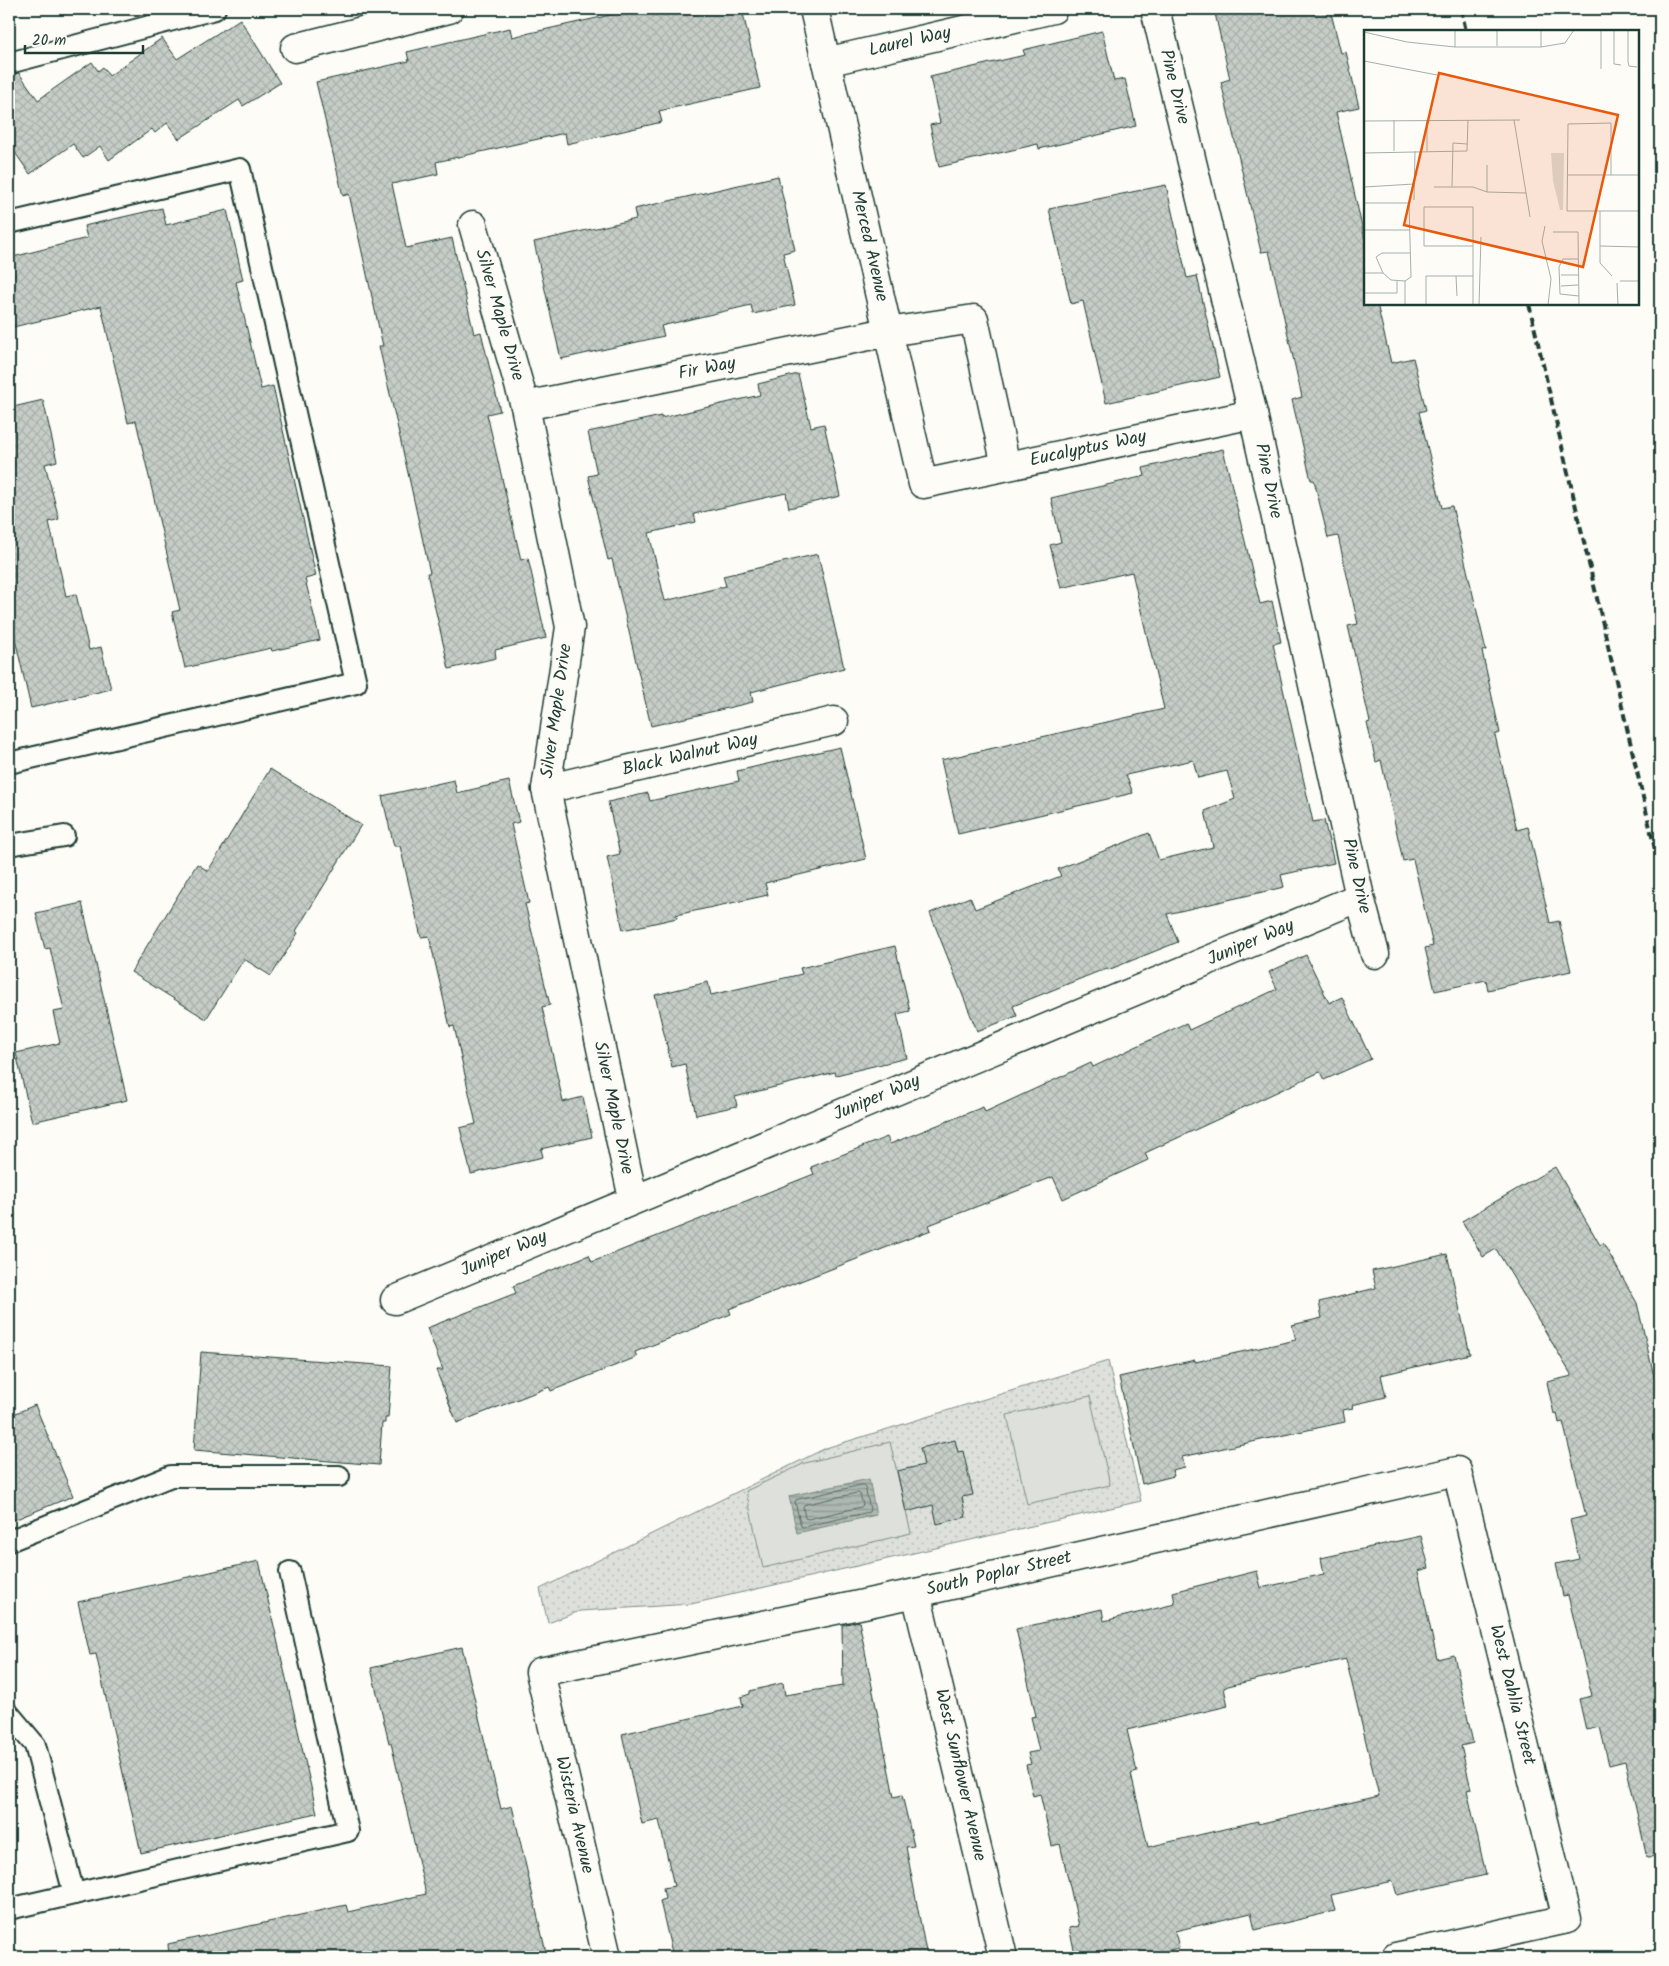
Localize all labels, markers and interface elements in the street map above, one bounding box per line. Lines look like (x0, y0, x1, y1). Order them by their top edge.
street label: Laurel Way (866, 18, 955, 66)
scale bar (25, 22, 142, 54)
text: 20 m (32, 29, 66, 53)
inset map (1364, 30, 1639, 305)
street label: Pine Drive (1151, 46, 1197, 128)
street label: Merced Avenue (842, 187, 896, 305)
street label: Silver Maple Drive (466, 246, 532, 384)
street label: Fir Way (676, 349, 739, 389)
street label: Eucalyptus Way (1027, 422, 1150, 476)
street label: Pine Drive (1246, 441, 1290, 521)
street label: Silver Maple Drive (533, 642, 581, 780)
street label: Black Walnut Way (619, 725, 761, 785)
street label: Pine Drive (1333, 835, 1379, 917)
street label: Juniper Way (1203, 912, 1299, 974)
street label: Silver Maple Drive (585, 1039, 641, 1177)
street label: Juniper Way (829, 1067, 925, 1129)
street label: Juniper Way (456, 1223, 552, 1285)
street label: South Poplar Street (923, 1543, 1076, 1605)
street label: West Dahlia Street (1481, 1622, 1544, 1769)
street label: West Sunflower Avenue (926, 1686, 994, 1864)
street label: Wisteria Avenue (546, 1753, 602, 1877)

